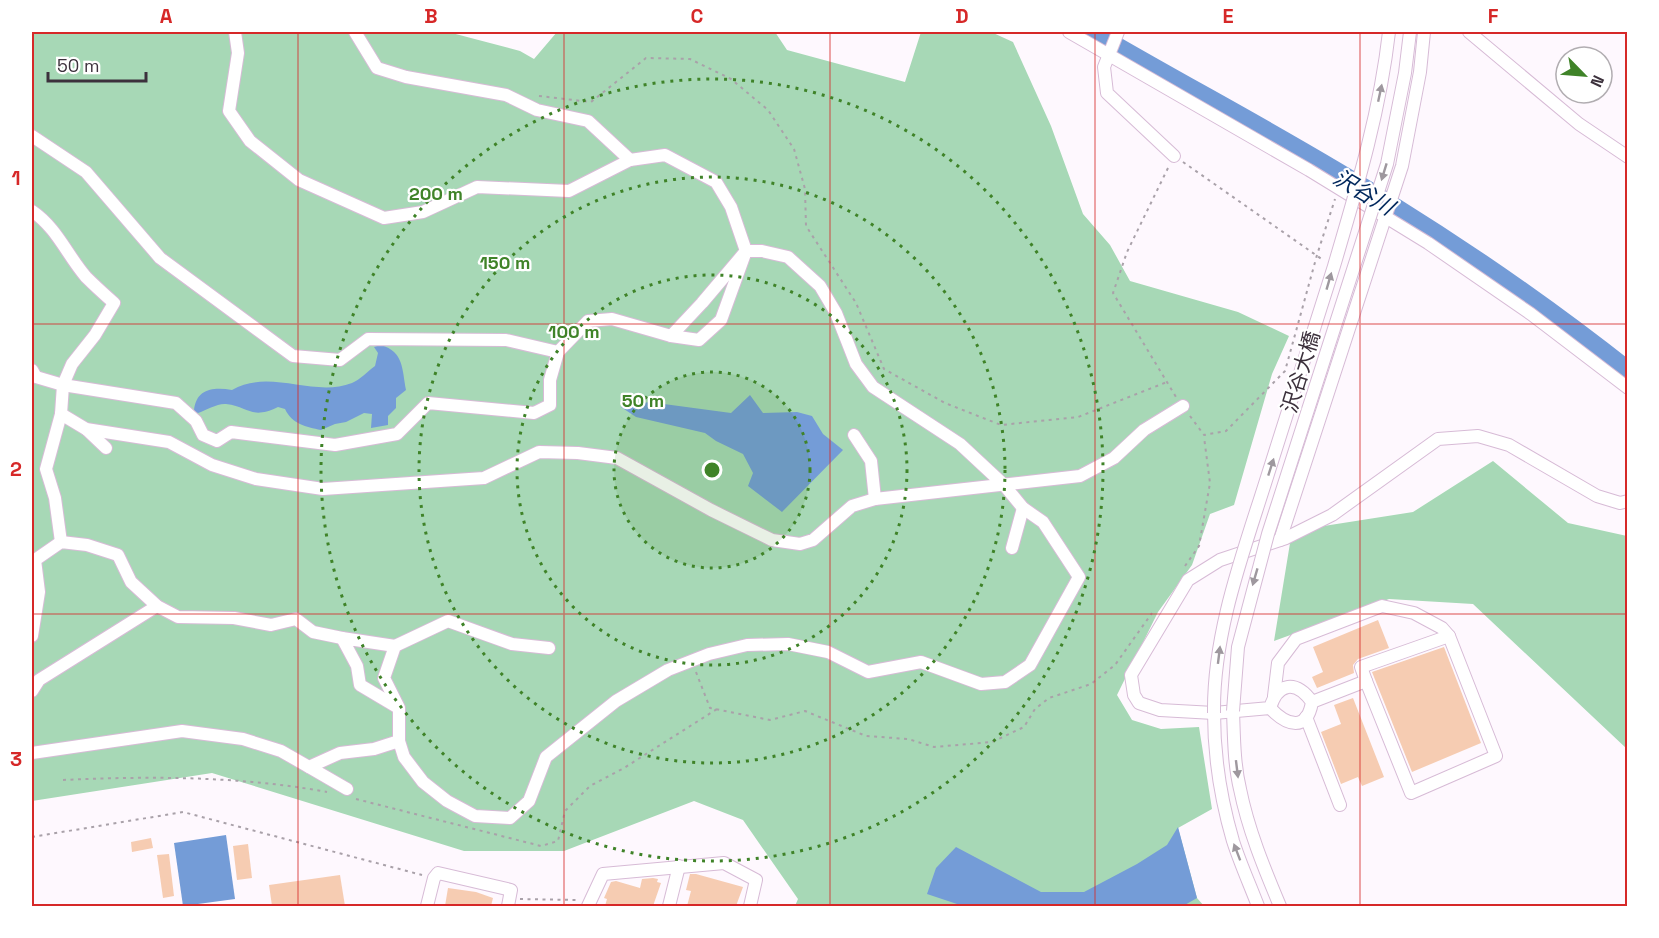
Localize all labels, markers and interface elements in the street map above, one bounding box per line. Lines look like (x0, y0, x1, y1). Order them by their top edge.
text: A (160, 3, 173, 29)
text: B (424, 3, 438, 29)
text: C (691, 3, 704, 29)
text: D (955, 3, 969, 29)
text: E (1222, 3, 1234, 29)
text: F (1488, 3, 1499, 29)
scale bar (48, 45, 146, 83)
north arrow (1554, 45, 1614, 105)
text: 50 m (57, 54, 99, 77)
text: N (1585, 72, 1609, 90)
one-way arrow (1376, 83, 1385, 102)
water label: 沢谷川 (1328, 163, 1401, 222)
one-way arrow (1379, 163, 1388, 181)
text: 1 (11, 165, 21, 191)
text: 200 m (409, 182, 463, 205)
text: 150 m (480, 251, 530, 274)
one-way arrow (1325, 272, 1334, 290)
text: 100 m (548, 320, 600, 343)
street label: 沢谷大橋 (1275, 328, 1326, 416)
text: 50 m (622, 389, 664, 412)
text: 2 (10, 456, 22, 482)
one-way arrow (1266, 458, 1276, 476)
centre of rings (702, 460, 722, 480)
one-way arrow (1250, 569, 1259, 587)
one-way arrow (1214, 645, 1224, 664)
text: 3 (10, 746, 22, 772)
one-way arrow (1232, 760, 1242, 779)
one-way arrow (1232, 843, 1241, 861)

